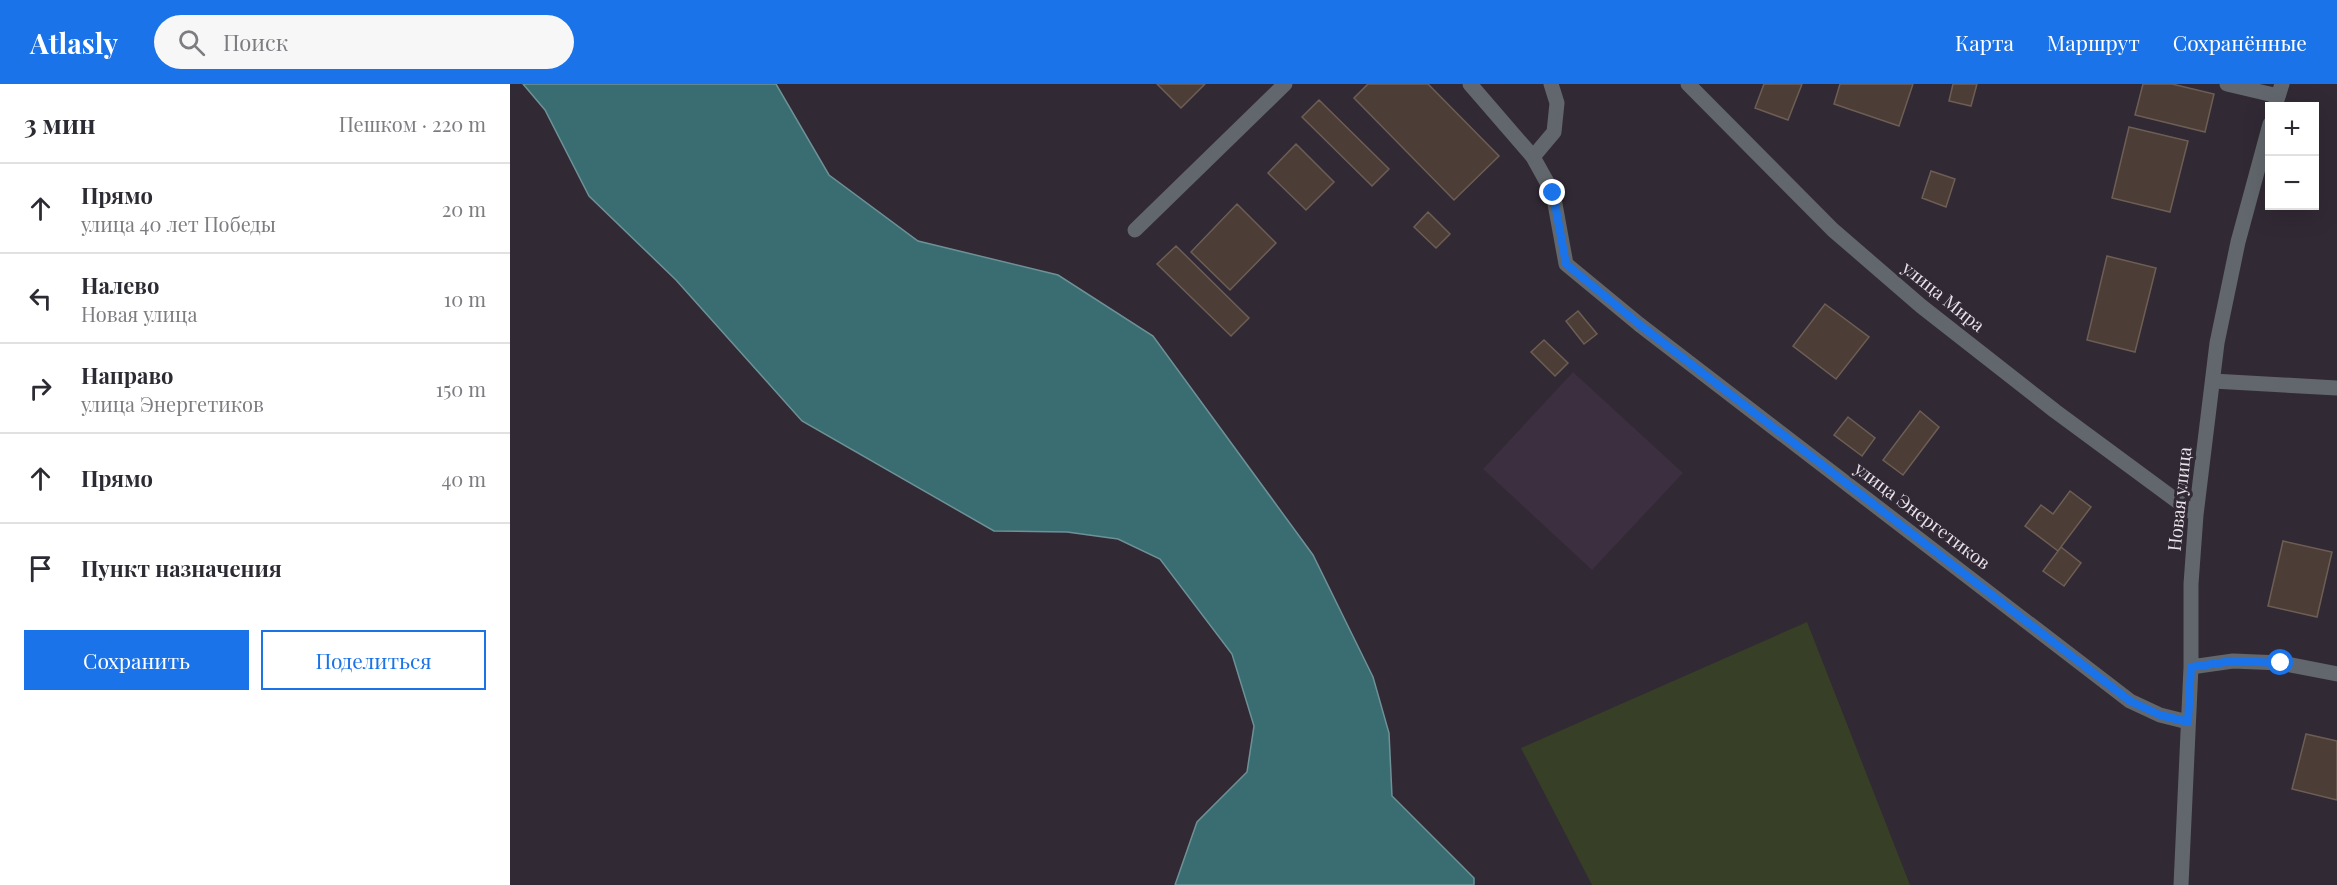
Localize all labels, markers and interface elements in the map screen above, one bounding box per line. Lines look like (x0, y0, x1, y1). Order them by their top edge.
search box (154, 15, 574, 69)
text: Atlasly (30, 24, 118, 61)
icon: search (175, 26, 208, 59)
text: Поиск (223, 27, 288, 57)
text: Карта (1955, 28, 2014, 56)
text: Маршрут (2047, 28, 2140, 56)
text: Сохранённые (2173, 28, 2307, 56)
map controls (2265, 102, 2319, 210)
button: + (2265, 102, 2319, 156)
text: 3 мин (24, 106, 96, 141)
text: Пешком · 220 m (339, 110, 486, 137)
button: − (2265, 156, 2319, 210)
route end (1539, 179, 1565, 205)
text: Прямо (81, 180, 153, 210)
icon: ahead (24, 192, 57, 225)
text: 20 m (442, 195, 486, 222)
text: улица 40 лет Победы (81, 210, 276, 237)
street label: улица Мира (1897, 255, 1990, 337)
text: Налево (81, 270, 159, 300)
icon: left (24, 282, 57, 315)
text: 10 m (444, 285, 486, 312)
text: Новая улица (81, 300, 197, 327)
text: Направо (81, 360, 174, 390)
icon: right (24, 372, 57, 405)
text: 150 m (436, 375, 486, 402)
text: улица Энергетиков (81, 390, 264, 417)
street label: Новая улица (2162, 446, 2196, 552)
street label: улица Энергетиков (1849, 456, 1996, 574)
icon: ahead (24, 462, 57, 495)
text: Прямо (81, 463, 153, 493)
text: 40 m (441, 465, 486, 492)
icon: arrive (24, 552, 57, 585)
text: Пункт назначения (81, 553, 282, 583)
button: Сохранить (24, 630, 249, 690)
button: Поделиться (261, 630, 486, 690)
route start (2267, 649, 2293, 675)

